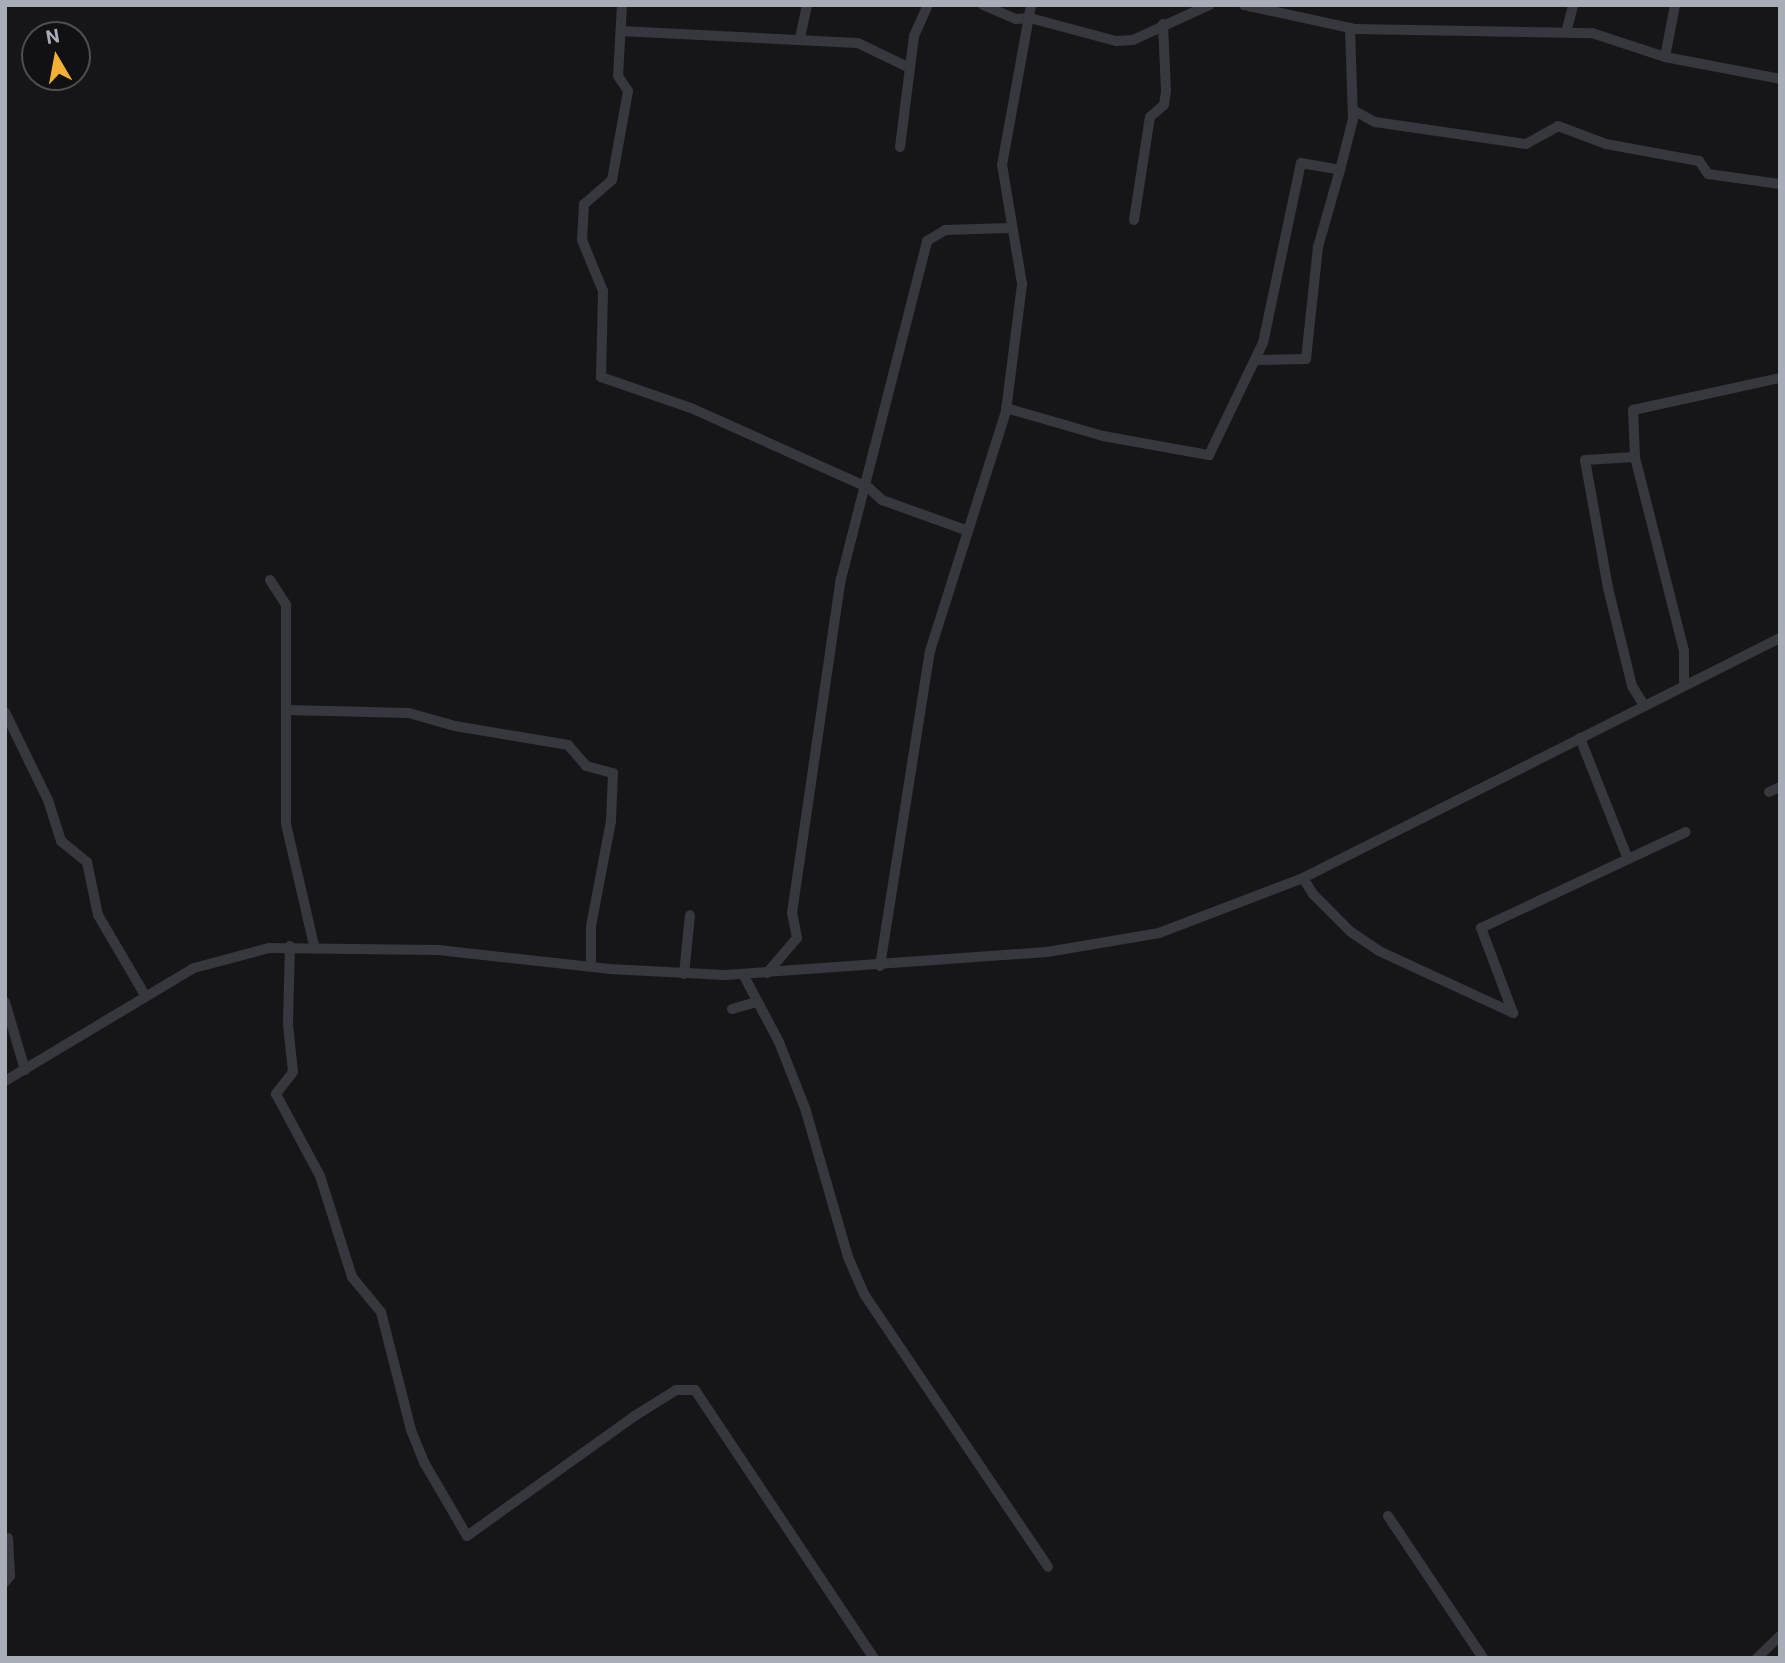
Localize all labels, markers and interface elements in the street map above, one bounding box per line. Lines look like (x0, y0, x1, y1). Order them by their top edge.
north arrow (21, 21, 91, 91)
text: N (44, 24, 61, 49)

